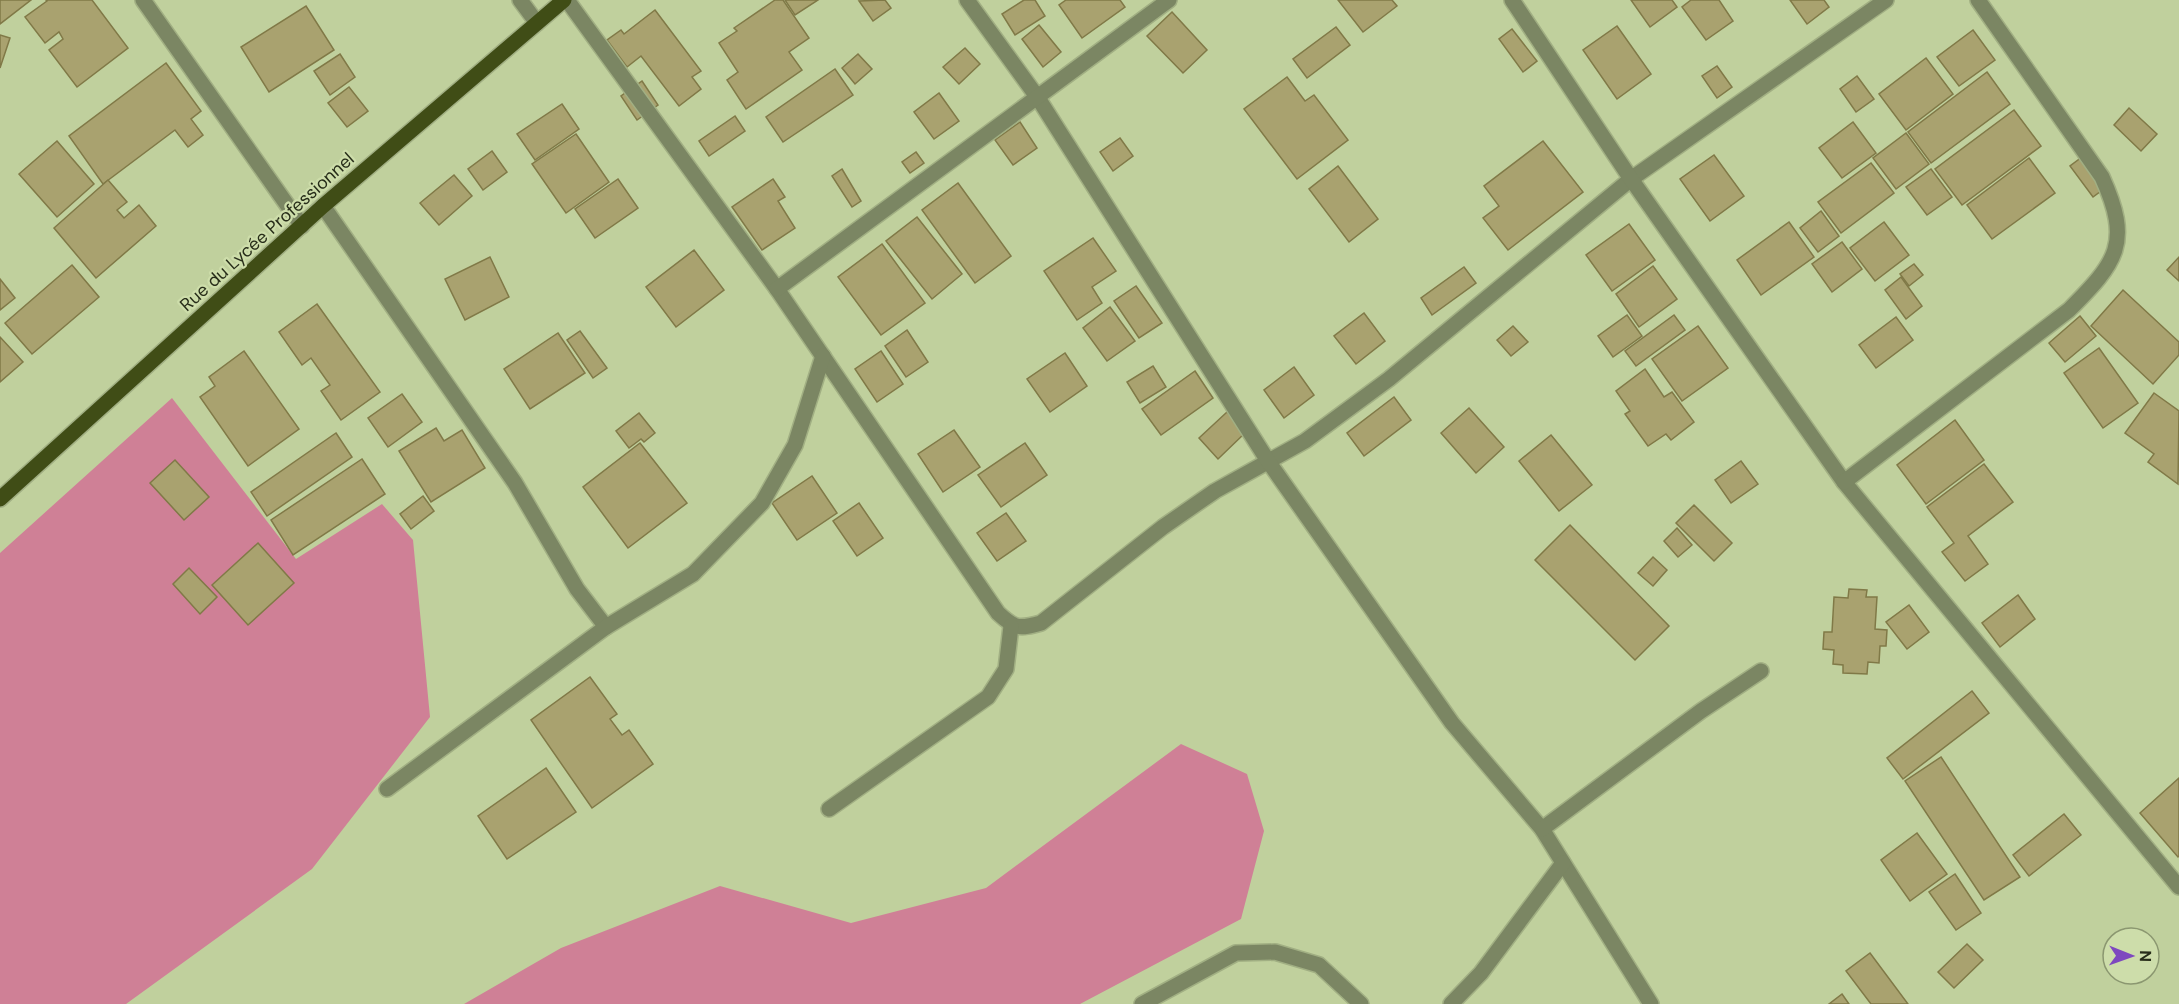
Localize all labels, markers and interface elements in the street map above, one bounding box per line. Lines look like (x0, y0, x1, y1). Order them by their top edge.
street label: Rue du Lycée Professionnel (175, 147, 359, 317)
north arrow (2101, 926, 2161, 986)
text: N (2135, 950, 2156, 962)

